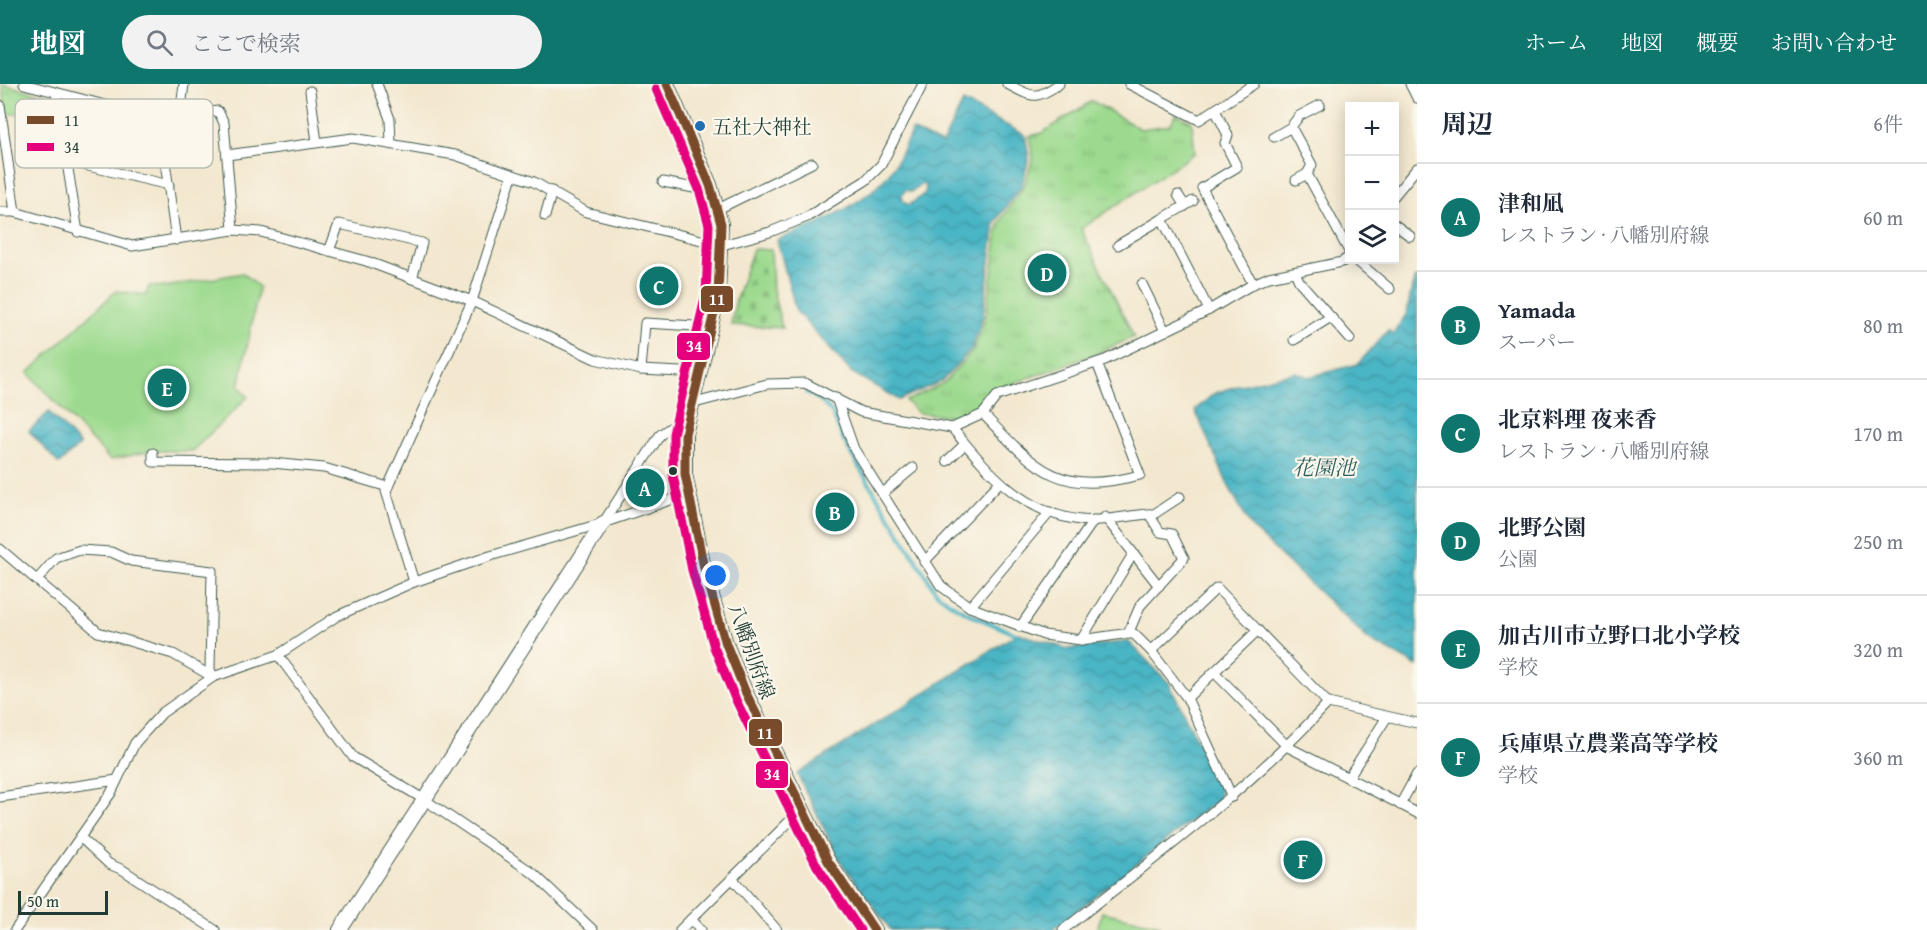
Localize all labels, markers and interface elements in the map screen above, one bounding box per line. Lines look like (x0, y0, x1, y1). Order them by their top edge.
search box (122, 15, 542, 69)
text: 地図 (30, 22, 86, 63)
icon: search (143, 26, 176, 59)
text: ここで検索 (191, 27, 301, 59)
text: ホーム (1525, 27, 1588, 58)
text: 地図 (1621, 27, 1663, 58)
text: 概要 (1696, 27, 1738, 58)
text: お問い合わせ (1771, 27, 1897, 58)
legend (15, 99, 213, 168)
map controls (1345, 102, 1399, 264)
button: + (1345, 102, 1399, 156)
text: 周辺 (1441, 104, 1493, 143)
text: 11 (64, 108, 79, 132)
text: 6件 (1873, 109, 1903, 138)
place label: 五社大神社 (712, 112, 812, 141)
marker: 五社大神社 (693, 119, 707, 133)
text: 34 (64, 135, 80, 159)
button: − (1345, 156, 1399, 210)
text: 津和凪 (1498, 187, 1564, 219)
text: A (1454, 203, 1467, 232)
text: 60 m (1863, 203, 1903, 232)
button: layers (1345, 210, 1399, 264)
text: レストラン · 八幡別府線 (1498, 220, 1710, 249)
pin: D (1028, 250, 1066, 296)
pin: C (640, 264, 678, 308)
line badge: 11 (700, 285, 734, 313)
text: 11 (709, 287, 725, 311)
text: Yamada (1498, 294, 1576, 326)
text: B (1454, 311, 1467, 340)
text: 80 m (1863, 311, 1903, 340)
text: スーパー (1498, 327, 1576, 356)
line badge: 34 (676, 332, 711, 361)
text: 34 (686, 334, 702, 358)
pin: E (148, 366, 186, 410)
text: 北京料理 夜来香 (1498, 403, 1657, 435)
text: C (1455, 419, 1466, 448)
text: 170 m (1853, 419, 1903, 448)
text: レストラン · 八幡別府線 (1498, 436, 1710, 465)
water label: 花園池 (1293, 452, 1357, 483)
unlabelled marker (667, 465, 679, 477)
pin: A (626, 466, 664, 510)
pin: B (816, 490, 854, 534)
text: 北野公園 (1498, 511, 1586, 543)
text: D (1454, 527, 1467, 556)
text: 250 m (1853, 527, 1903, 556)
text: 公園 (1498, 544, 1538, 573)
your location (701, 561, 730, 590)
street label: 八幡別府線 (721, 599, 783, 703)
text: 加古川市立野口北小学校 (1498, 619, 1740, 651)
text: E (1455, 635, 1466, 664)
text: 320 m (1853, 635, 1903, 664)
text: 学校 (1498, 652, 1538, 681)
line badge: 11 (748, 718, 783, 747)
text: 11 (757, 721, 773, 745)
text: 兵庫県立農業高等学校 (1498, 727, 1718, 759)
text: F (1455, 743, 1466, 772)
text: 360 m (1853, 743, 1903, 772)
line badge: 34 (755, 760, 789, 789)
text: 学校 (1498, 760, 1538, 789)
text: 34 (764, 762, 780, 786)
pin: F (1284, 838, 1322, 882)
scale bar (18, 888, 108, 916)
text: 50 m (27, 889, 59, 913)

